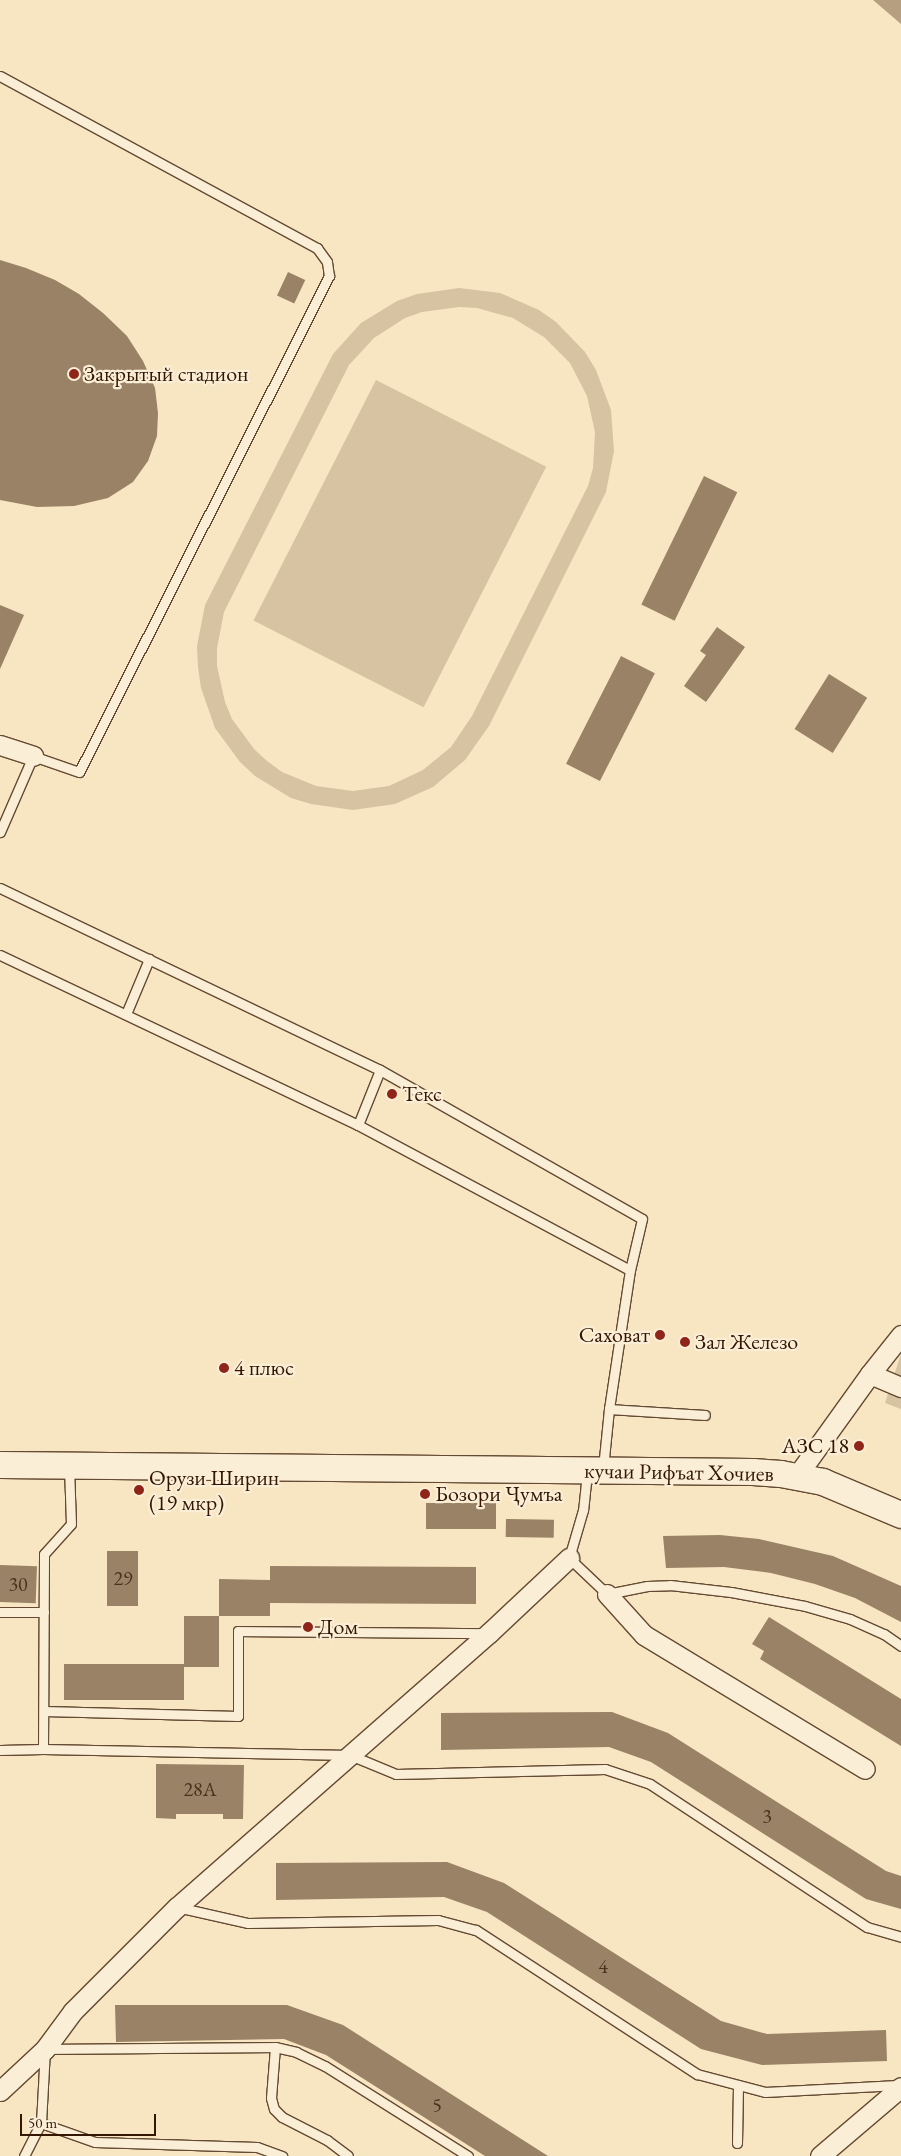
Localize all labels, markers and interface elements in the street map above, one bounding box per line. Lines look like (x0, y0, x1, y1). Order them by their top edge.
place label: Закрытый стадион (84, 361, 249, 387)
marker: Закрытый стадион (68, 368, 80, 380)
place label: Текс (402, 1081, 442, 1107)
marker: Текс (386, 1088, 398, 1100)
place label: Саховат (579, 1322, 650, 1348)
marker: Саховат (654, 1329, 666, 1341)
place label: Зал Железо (695, 1329, 798, 1355)
marker: Зал Железо (679, 1336, 691, 1348)
place label: 4 плюс (234, 1355, 294, 1381)
marker: 4 плюс (218, 1362, 230, 1374)
place label: АЗС 18 (781, 1433, 849, 1459)
marker: АЗС 18 (853, 1440, 865, 1452)
street label: кучаи Рифъат Хочиев (584, 1457, 774, 1487)
place label: Орузи Ширин (19 мкр) (149, 1464, 279, 1515)
place label: Бозори Ҷумъа (435, 1481, 562, 1507)
marker: Орузи Ширин (19 мкр) (133, 1484, 145, 1496)
marker: Бозори Ҷумъа (419, 1488, 431, 1500)
house number: 29 (113, 1566, 133, 1590)
house number: 30 (8, 1572, 28, 1596)
place label: Дом (318, 1614, 358, 1640)
marker: Дом (302, 1621, 314, 1633)
house number: 28А (183, 1777, 217, 1801)
house number: 3 (762, 1804, 772, 1828)
house number: 4 (598, 1954, 608, 1978)
house number: 5 (432, 2093, 442, 2117)
scale bar (22, 2104, 159, 2136)
text: 50 m (28, 2113, 57, 2132)

